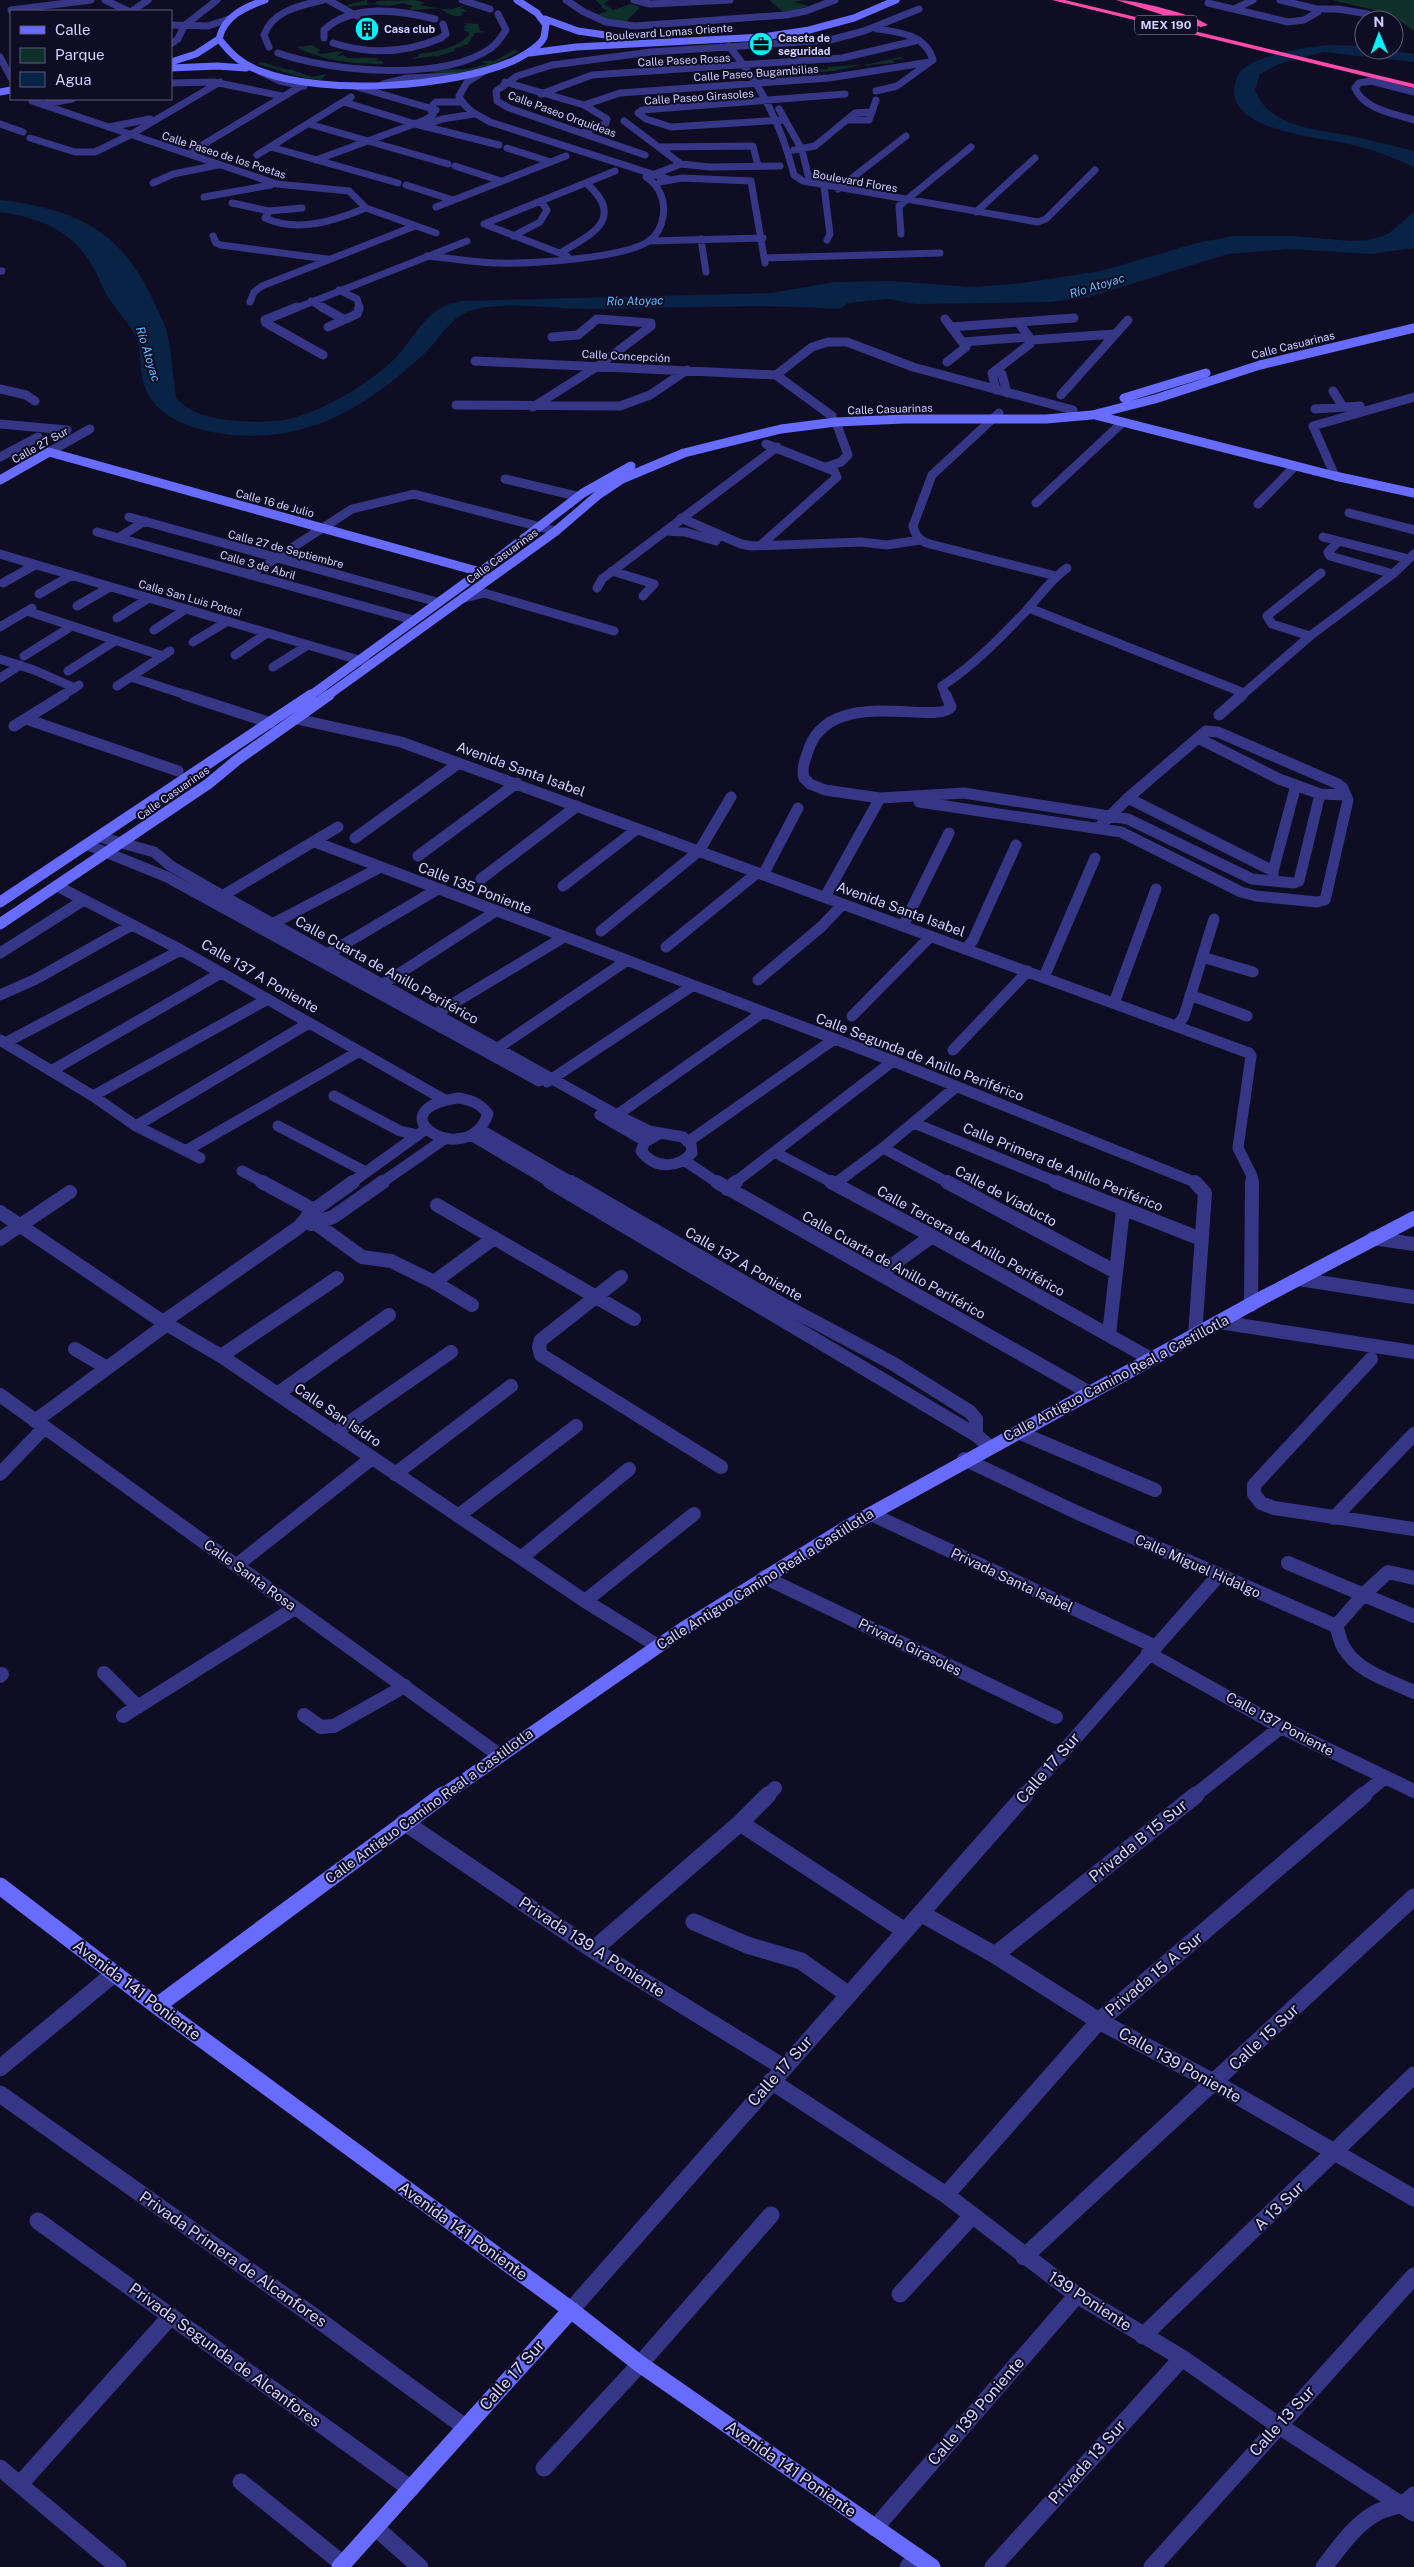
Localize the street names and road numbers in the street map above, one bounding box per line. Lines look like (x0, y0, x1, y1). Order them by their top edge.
road number: MEX 190 (1135, 16, 1197, 34)
street label: Boulevard Lomas Oriente (605, 22, 733, 42)
street label: Calle Paseo Rosas (637, 52, 731, 68)
street label: Calle Paseo Bugambilias (693, 63, 819, 83)
street label: Calle Paseo Girasoles (644, 87, 755, 107)
street label: Calle Paseo Orquídeas (506, 89, 618, 139)
street label: Calle Paseo de los Poetas (160, 129, 288, 181)
street label: Boulevard Flores (812, 168, 899, 194)
street label: Calle Casuarinas (1250, 329, 1336, 361)
street label: Calle Concepción (581, 348, 671, 364)
street label: Calle Casuarinas (847, 402, 933, 416)
street label: Calle 27 Sur (10, 425, 70, 465)
street label: Calle 16 de Julio (234, 487, 316, 519)
street label: Calle Casuarinas (464, 526, 540, 586)
street label: Calle 27 de Septiembre (227, 528, 345, 570)
street label: Calle 3 de Abril (219, 548, 297, 582)
street label: Calle San Luis Potosí (137, 578, 243, 619)
street label: Avenida Santa Isabel (454, 738, 588, 800)
street label: Calle Casuarinas (135, 763, 212, 822)
street label: Calle 135 Poniente (416, 859, 534, 917)
street label: Avenida Santa Isabel (834, 878, 968, 940)
street label: Calle Cuarta de Anillo Periférico (292, 913, 482, 1027)
street label: Calle 137 A Poniente (198, 936, 322, 1016)
street label: Calle Segunda de Anillo Periférico (814, 1010, 1026, 1104)
street label: Calle Primera de Anillo Periférico (961, 1119, 1165, 1215)
street label: Calle de Viaducto (952, 1162, 1060, 1230)
street label: Calle Tercera de Anillo Periférico (874, 1182, 1068, 1300)
street label: Calle Cuarta de Anillo Periférico (799, 1208, 989, 1322)
street label: Calle 137 A Poniente (682, 1224, 806, 1304)
street label: Calle Antiguo Camino Real a Castillotla (1001, 1312, 1231, 1444)
street label: Calle San Isidro (292, 1380, 385, 1450)
street label: Calle Antiguo Camino Real a Castillotla (654, 1505, 876, 1653)
street label: Calle Miguel Hidalgo (1133, 1531, 1263, 1601)
street label: Calle Santa Rosa (201, 1536, 299, 1614)
street label: Privada Santa Isabel (948, 1545, 1076, 1615)
street label: Privada Girasoles (856, 1615, 964, 1679)
street label: Calle 137 Poniente (1223, 1689, 1337, 1759)
street label: Calle Antiguo Camino Real a Castillotla (322, 1725, 536, 1887)
street label: Calle 17 Sur (1012, 1729, 1084, 1807)
street label: Privada B 15 Sur (1085, 1796, 1191, 1886)
street label: Privada 139 A Poniente (515, 1893, 669, 2001)
street label: Privada 15 A Sur (1101, 1928, 1207, 2020)
street label: Avenida 141 Poniente (69, 1936, 205, 2044)
street label: Calle 15 Sur (1225, 2000, 1303, 2074)
street label: Calle 139 Poniente (1115, 2023, 1245, 2107)
street label: Calle 17 Sur (743, 2032, 817, 2110)
street label: Avenida 141 Poniente (395, 2178, 531, 2284)
street label: A 13 Sur (1250, 2178, 1308, 2234)
street label: Privada Primera de Alcanfores (136, 2187, 330, 2331)
street label: 139 Poniente (1045, 2267, 1135, 2335)
street label: Privada Segunda de Alcanfores (125, 2279, 325, 2431)
street label: Calle 17 Sur (475, 2336, 549, 2414)
street label: Calle 139 Poniente (924, 2353, 1028, 2469)
street label: Calle 13 Sur (1245, 2382, 1319, 2460)
street label: Privada 13 Sur (1044, 2416, 1130, 2508)
street label: Avenida 141 Poniente (722, 2417, 860, 2521)

